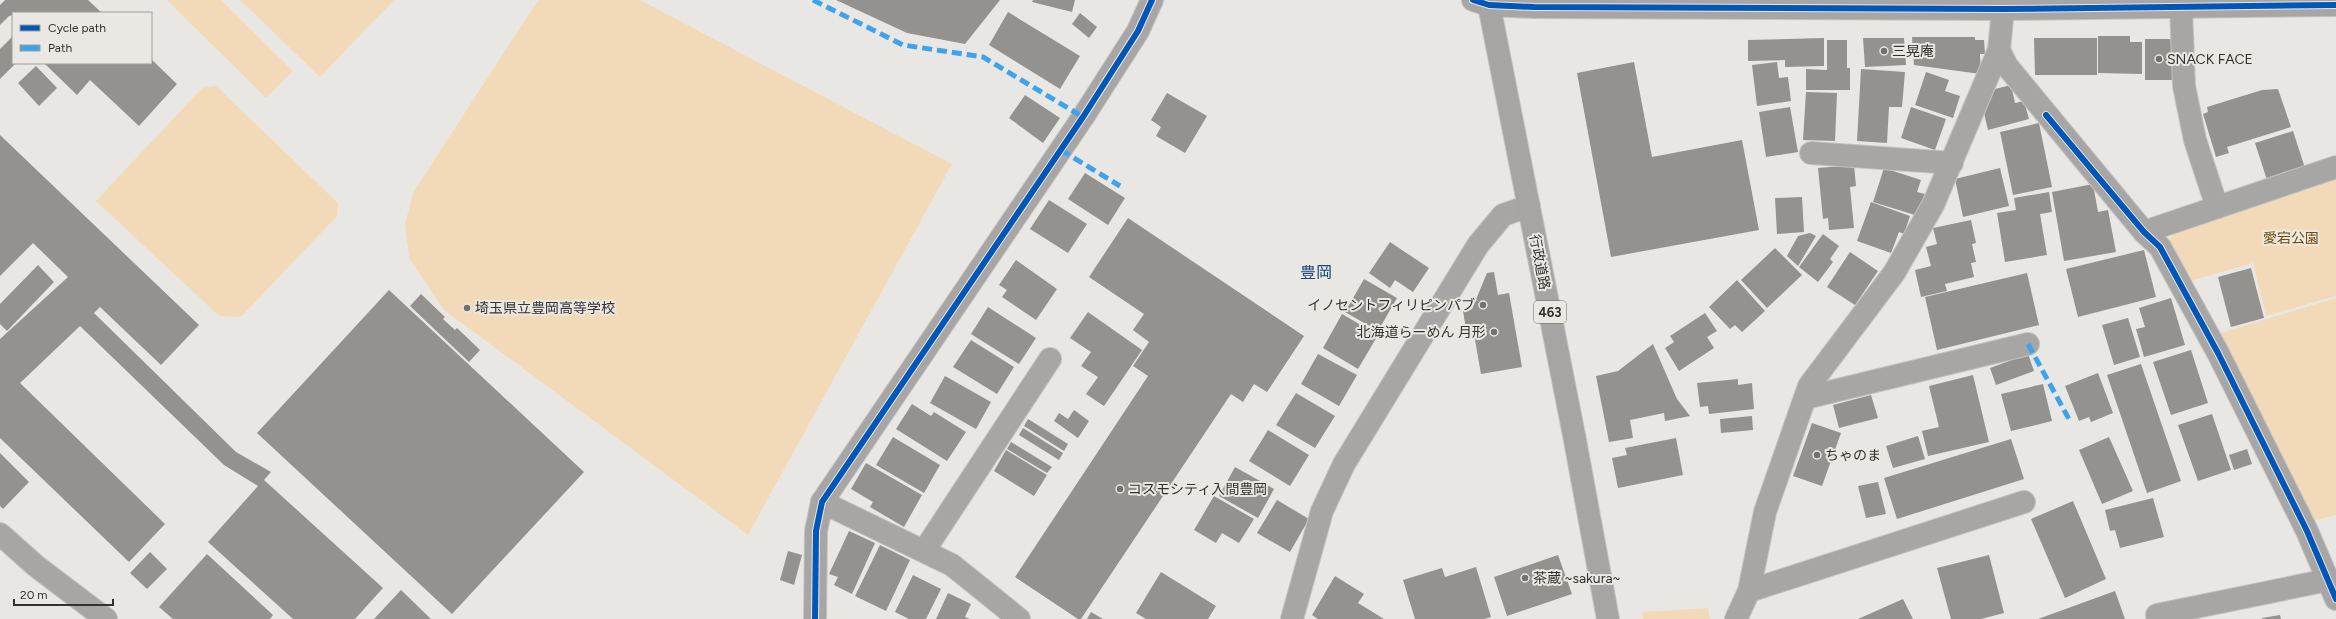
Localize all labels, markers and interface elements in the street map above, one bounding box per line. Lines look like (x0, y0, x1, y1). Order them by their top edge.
legend (12, 12, 152, 64)
text: Cycle path (48, 21, 106, 35)
text: Path (48, 41, 72, 55)
place label: 三晃庵 (1892, 43, 1934, 60)
marker: 三晃庵 (1879, 46, 1889, 56)
place label: SNACK FACE (2167, 51, 2253, 68)
marker: SNACK FACE (2154, 54, 2164, 64)
park label: 愛宕公園 (2263, 230, 2319, 247)
street label: 行政道路 (1526, 233, 1553, 291)
district label: 豊岡 (1300, 263, 1332, 282)
place label: イノセントフィリピンパブ (1307, 297, 1475, 314)
place label: 埼玉県立豊岡高等学校 (475, 300, 615, 317)
marker: イノセントフィリピンパブ (1478, 300, 1488, 310)
road number: 463 (1534, 301, 1566, 323)
marker: 埼玉県立豊岡高等学校 (462, 303, 472, 313)
place label: 北海道らーめん 月形 (1357, 324, 1486, 341)
marker: 北海道らーめん 月形 (1489, 327, 1499, 337)
place label: ちゃのま (1825, 447, 1881, 464)
marker: ちゃのま (1812, 450, 1822, 460)
place label: コスモシティ入間豊岡 (1128, 481, 1267, 498)
marker: コスモシティ入間豊岡 (1115, 484, 1125, 494)
place label: 茶蔵 ~sakura~ (1533, 570, 1621, 587)
marker: 茶蔵 ~sakura~ (1520, 573, 1530, 583)
scale bar (14, 581, 113, 607)
text: 20 m (20, 588, 48, 602)

